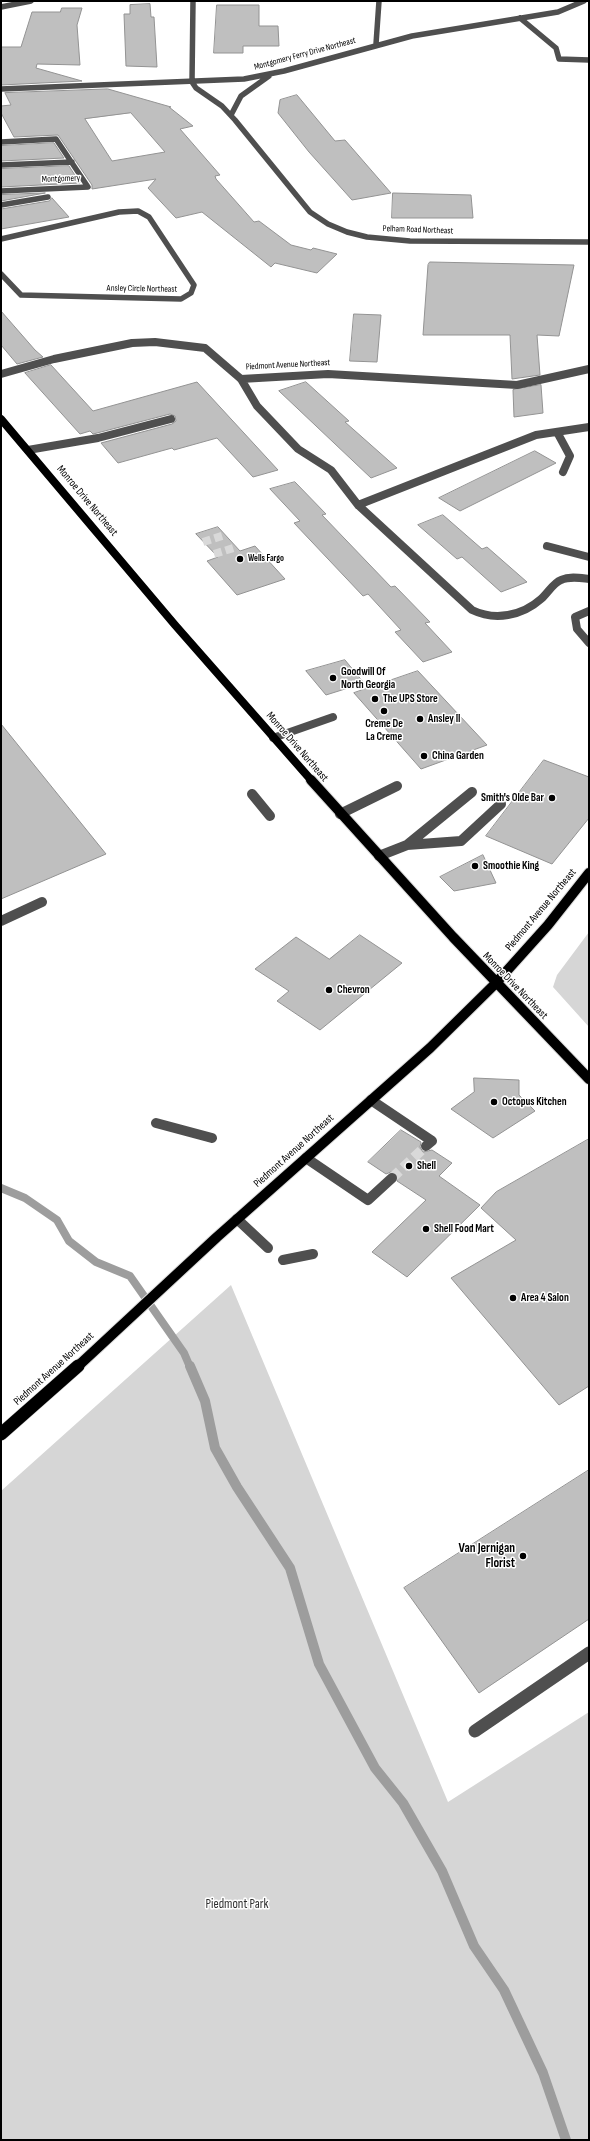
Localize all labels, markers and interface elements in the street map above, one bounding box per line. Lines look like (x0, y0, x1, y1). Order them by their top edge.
street label: Montgomery Ferry Drive Northeast (253, 35, 357, 73)
street label: Montgomery (42, 173, 80, 185)
street label: Pelham Road Northeast (382, 223, 454, 237)
street label: Ansley Circle Northeast (107, 283, 177, 295)
street label: Piedmont Avenue Northeast (245, 357, 331, 373)
street label: Monroe Drive Northeast (54, 463, 120, 539)
marker: Wells Fargo (235, 554, 245, 564)
place label: Wells Fargo (248, 554, 284, 564)
place label: Goodwill Of North Georgia (341, 665, 395, 691)
marker: Goodwill Of North Georgia (328, 673, 338, 683)
place label: The UPS Store (383, 692, 438, 706)
marker: The UPS Store (370, 694, 380, 704)
marker: Creme De La Creme (379, 706, 389, 716)
street label: Monroe Drive Northeast (263, 709, 331, 785)
place label: Ansley II (428, 712, 461, 726)
marker: Ansley II (415, 714, 425, 724)
place label: Creme De La Creme (365, 717, 403, 743)
place label: China Garden (432, 749, 484, 763)
marker: China Garden (419, 751, 429, 761)
place label: Smith's Olde Bar (481, 791, 544, 805)
marker: Smith's Olde Bar (547, 793, 557, 803)
place label: Smoothie King (483, 859, 539, 873)
marker: Smoothie King (470, 861, 480, 871)
street label: Piedmont Avenue Northeast (503, 866, 579, 954)
street label: Monroe Drive Northeast (480, 950, 550, 1022)
place label: Chevron (337, 983, 370, 997)
marker: Chevron (324, 985, 334, 995)
place label: Octopus Kitchen (502, 1095, 567, 1109)
marker: Octopus Kitchen (489, 1097, 499, 1107)
street label: Piedmont Avenue Northeast (251, 1112, 337, 1190)
place label: Shell (417, 1159, 436, 1173)
marker: Shell (404, 1161, 414, 1171)
place label: Shell Food Mart (434, 1222, 494, 1236)
marker: Shell Food Mart (421, 1224, 431, 1234)
place label: Area 4 Salon (521, 1291, 569, 1305)
marker: Area 4 Salon (508, 1293, 518, 1303)
street label: Piedmont Avenue Northeast (11, 1330, 97, 1408)
place label: Van Jernigan Florist (459, 1541, 515, 1572)
marker: Van Jernigan Florist (518, 1551, 528, 1561)
park label: Piedmont Park (206, 1897, 268, 1913)

